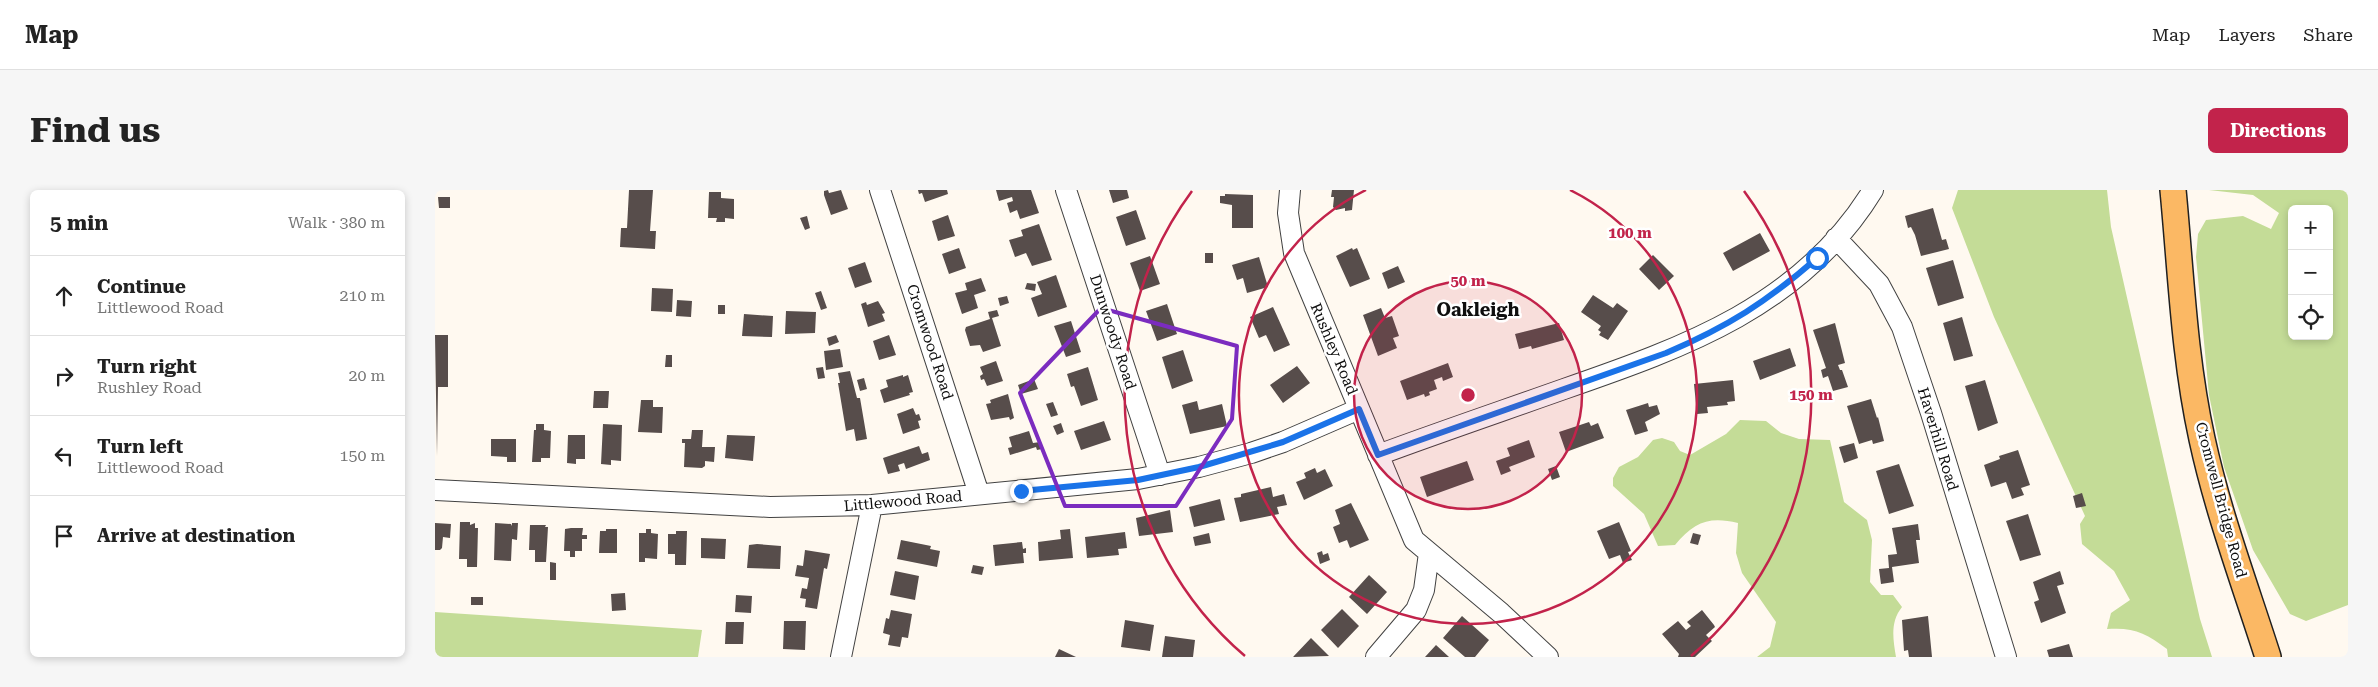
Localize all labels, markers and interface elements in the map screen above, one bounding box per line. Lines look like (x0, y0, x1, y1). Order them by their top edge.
text: Map (25, 21, 79, 49)
text: Map (2152, 24, 2191, 45)
text: Layers (2219, 24, 2275, 45)
text: Share (2303, 24, 2353, 45)
button: Directions (2208, 108, 2348, 153)
text: Find us (30, 110, 160, 151)
map controls (2288, 205, 2333, 340)
button: + (2288, 205, 2333, 250)
text: 5 min (50, 211, 108, 235)
text: Walk · 380 m (288, 213, 385, 232)
text: 100 m (1608, 224, 1652, 242)
route start (1806, 247, 1829, 270)
button: − (2288, 250, 2333, 295)
street label: Dunwoody Road (1086, 272, 1140, 392)
text: 50 m (1450, 272, 1486, 290)
text: Continue (97, 275, 186, 298)
icon: ahead (50, 282, 78, 310)
street label: Cromwood Road (903, 282, 957, 402)
text: 210 m (339, 286, 385, 305)
button: locate (2288, 295, 2333, 340)
text: Littlewood Road (97, 298, 224, 317)
district label: Oakleigh (1437, 299, 1519, 320)
street label: Rushley Road (1307, 300, 1362, 398)
text: Turn right (97, 355, 197, 378)
icon: right (50, 362, 78, 390)
text: 20 m (348, 366, 385, 385)
text: Rushley Road (97, 378, 202, 397)
street label: Haverhill Road (1914, 385, 1962, 493)
centre of rings (1459, 386, 1477, 404)
text: 150 m (1789, 386, 1833, 404)
street label: Cromwell Bridge Road (2192, 420, 2251, 580)
text: Turn left (97, 435, 183, 458)
icon: left (50, 442, 78, 470)
text: 150 m (339, 446, 385, 465)
text: Littlewood Road (97, 458, 224, 477)
route end (1010, 480, 1033, 503)
street label: Littlewood Road (843, 487, 963, 515)
icon: arrive (50, 522, 78, 550)
text: Arrive at destination (97, 524, 295, 547)

